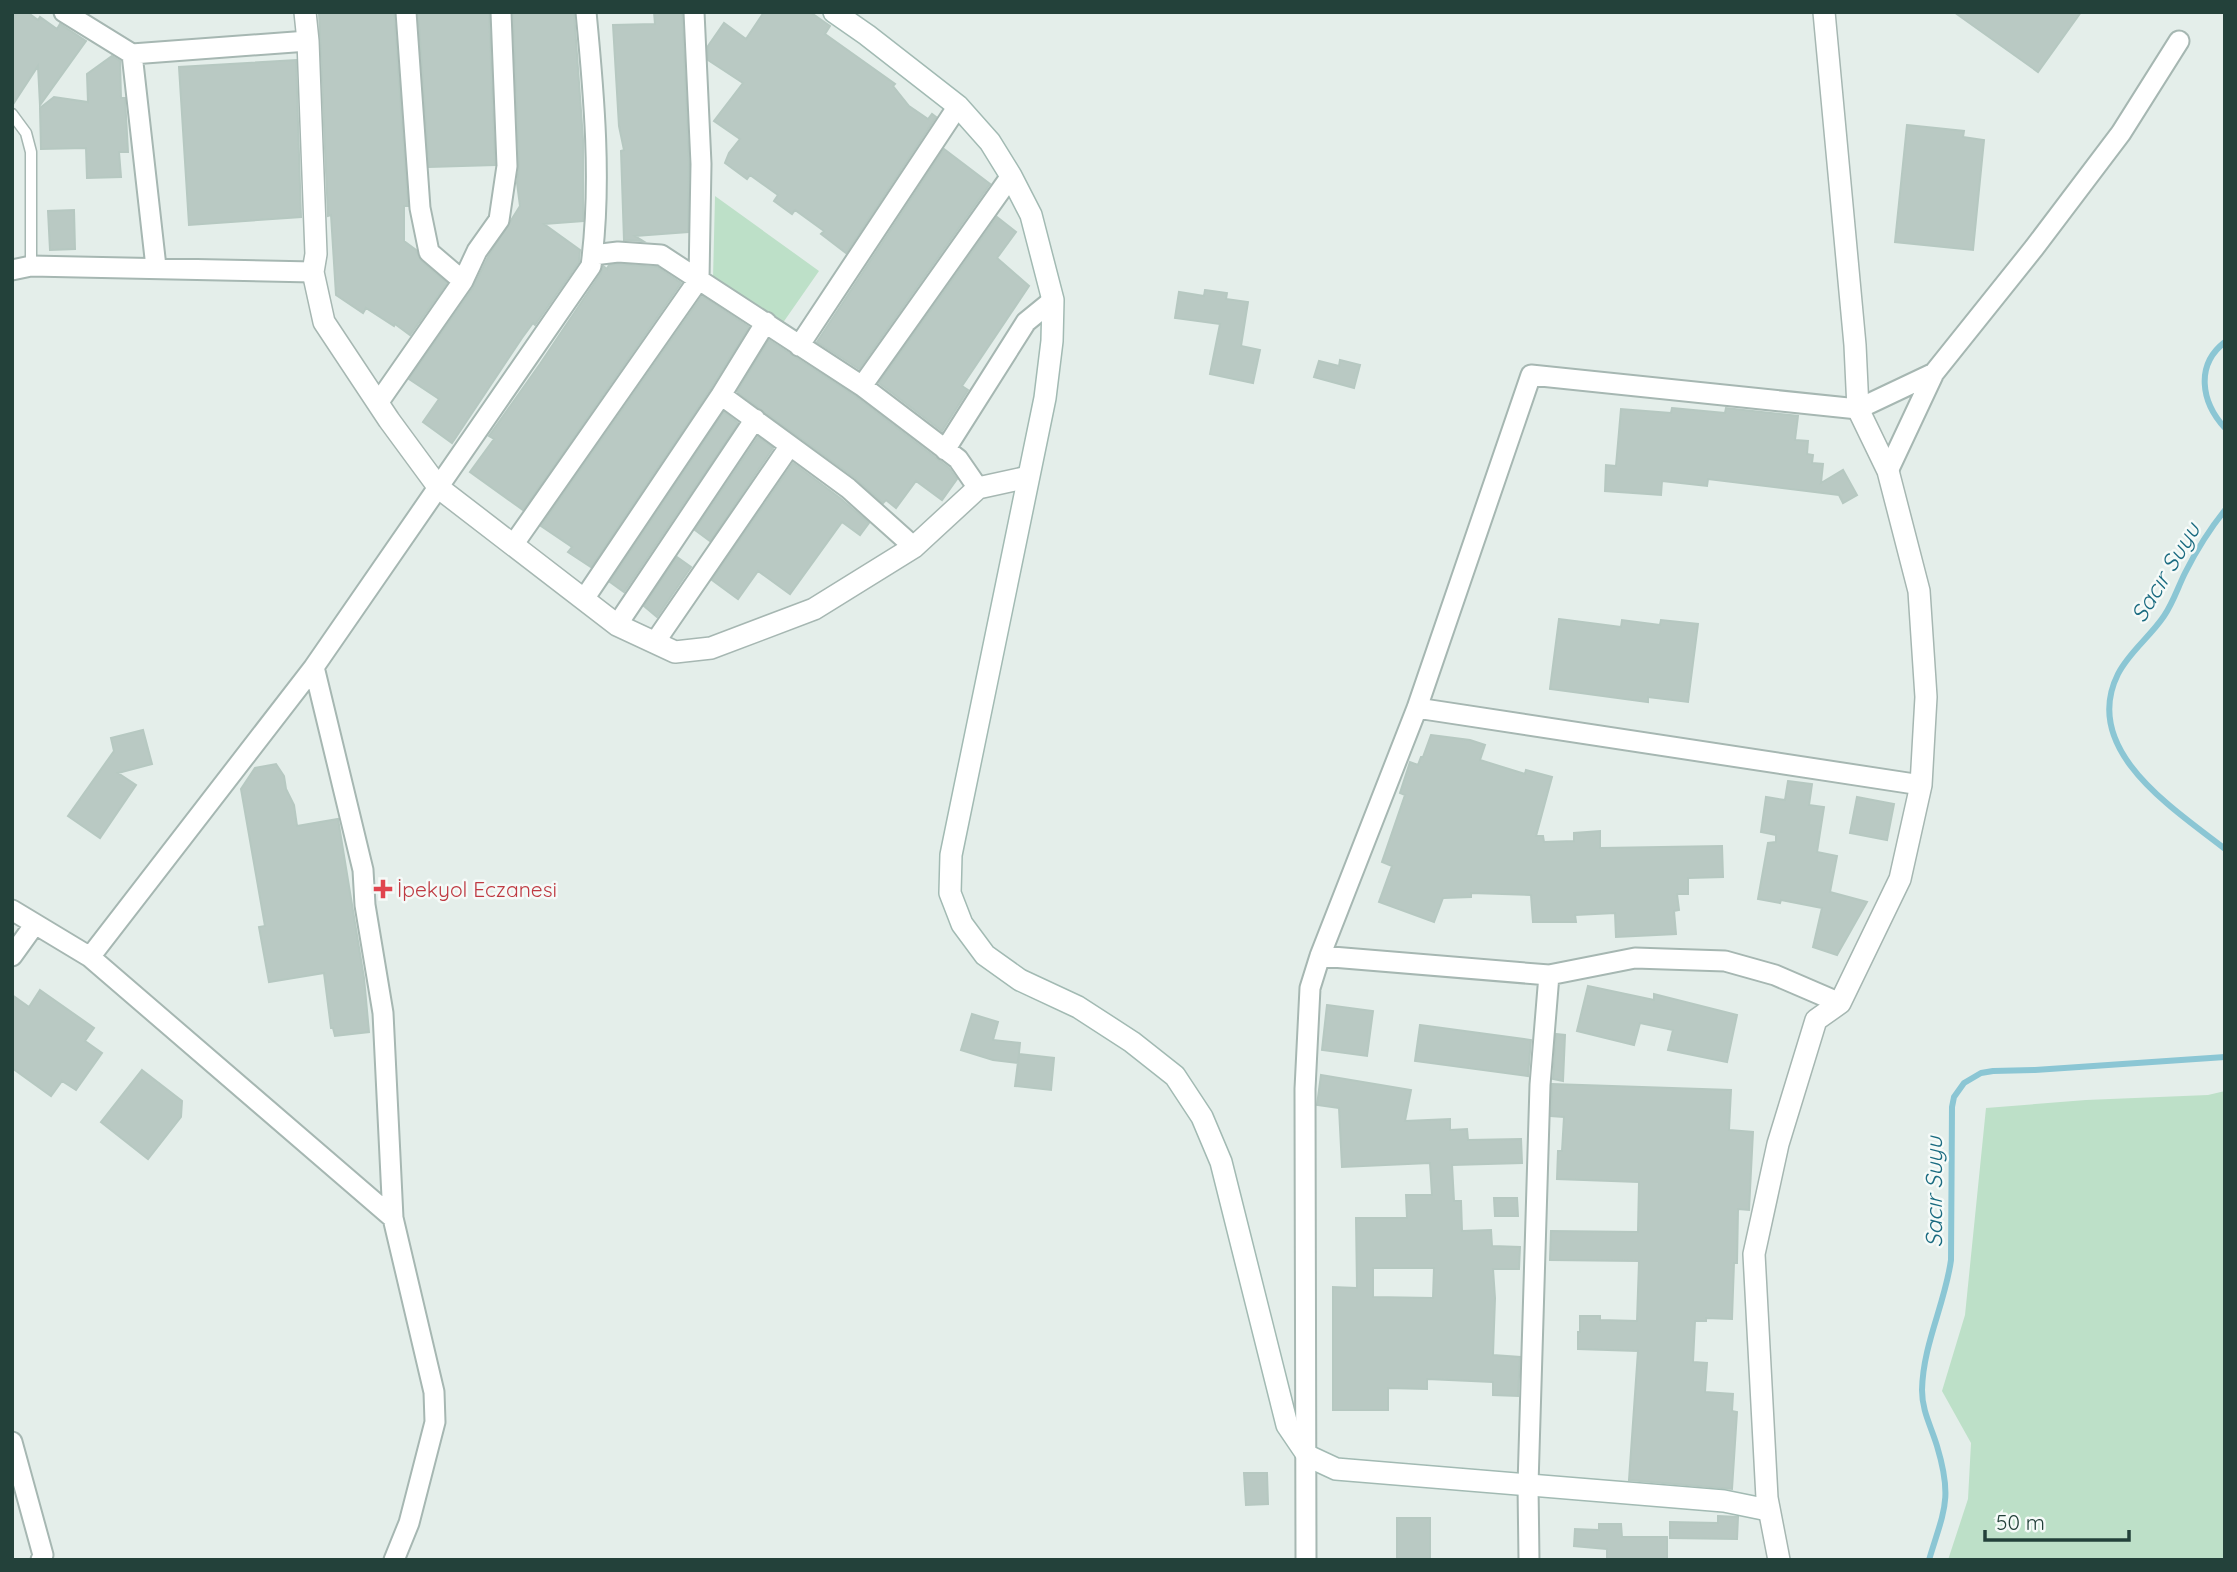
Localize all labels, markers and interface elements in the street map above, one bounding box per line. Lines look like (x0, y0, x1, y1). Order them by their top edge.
water label: Sacır Suyu (2124, 515, 2207, 627)
place label: İpekyol Eczanesi (397, 876, 557, 902)
marker: İpekyol Eczanesi (375, 881, 391, 897)
water label: Sacır Suyu (1919, 1135, 1948, 1248)
scale bar (1985, 1498, 2128, 1542)
text: 50 m (1996, 1509, 2045, 1535)

